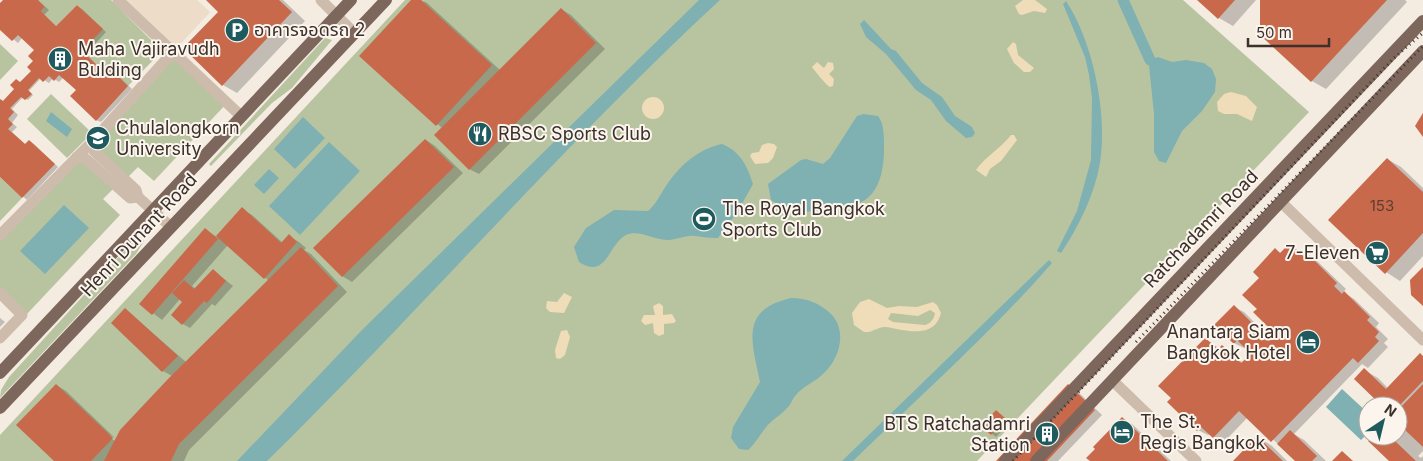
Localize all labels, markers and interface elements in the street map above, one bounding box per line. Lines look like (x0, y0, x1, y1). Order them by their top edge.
scale bar (1248, 15, 1329, 47)
parking icon: อาคารจอดรถ 2 (224, 17, 250, 43)
place label: อาคารจอดรถ 2 (254, 19, 365, 40)
text: 50 m (1256, 23, 1292, 42)
place label: Maha Vajiravudh Bulding (78, 38, 220, 80)
building icon: Maha Vajiravudh Bulding (47, 46, 73, 72)
place label: Chulalongkorn University (116, 117, 240, 159)
restaurant icon: RBSC Sports Club (467, 121, 493, 147)
place label: RBSC Sports Club (498, 123, 651, 144)
school or university icon: Chulalongkorn University (85, 125, 111, 151)
street label: Ratchadamri Road (1139, 166, 1262, 292)
street label: Henri Dunant Road (76, 169, 201, 300)
house number: 153 (1370, 196, 1394, 215)
place label: The Royal Bangkok Sports Club (722, 198, 885, 240)
sports icon: The Royal Bangkok Sports Club (691, 206, 717, 232)
supermarket icon: 7-Eleven (1364, 240, 1390, 266)
place label: 7-Eleven (1285, 242, 1360, 263)
place label: Anantara Siam Bangkok Hotel (1166, 321, 1290, 363)
hotel icon: Anantara Siam Bangkok Hotel (1295, 329, 1321, 355)
north arrow (1358, 396, 1408, 446)
text: N (1381, 400, 1400, 420)
place label: The St. Regis Bangkok (1140, 411, 1266, 453)
place label: BTS Ratchadamri Station (884, 413, 1030, 455)
hotel icon: The St. Regis Bangkok (1109, 419, 1135, 445)
building icon: BTS Ratchadamri Station (1034, 421, 1060, 447)

